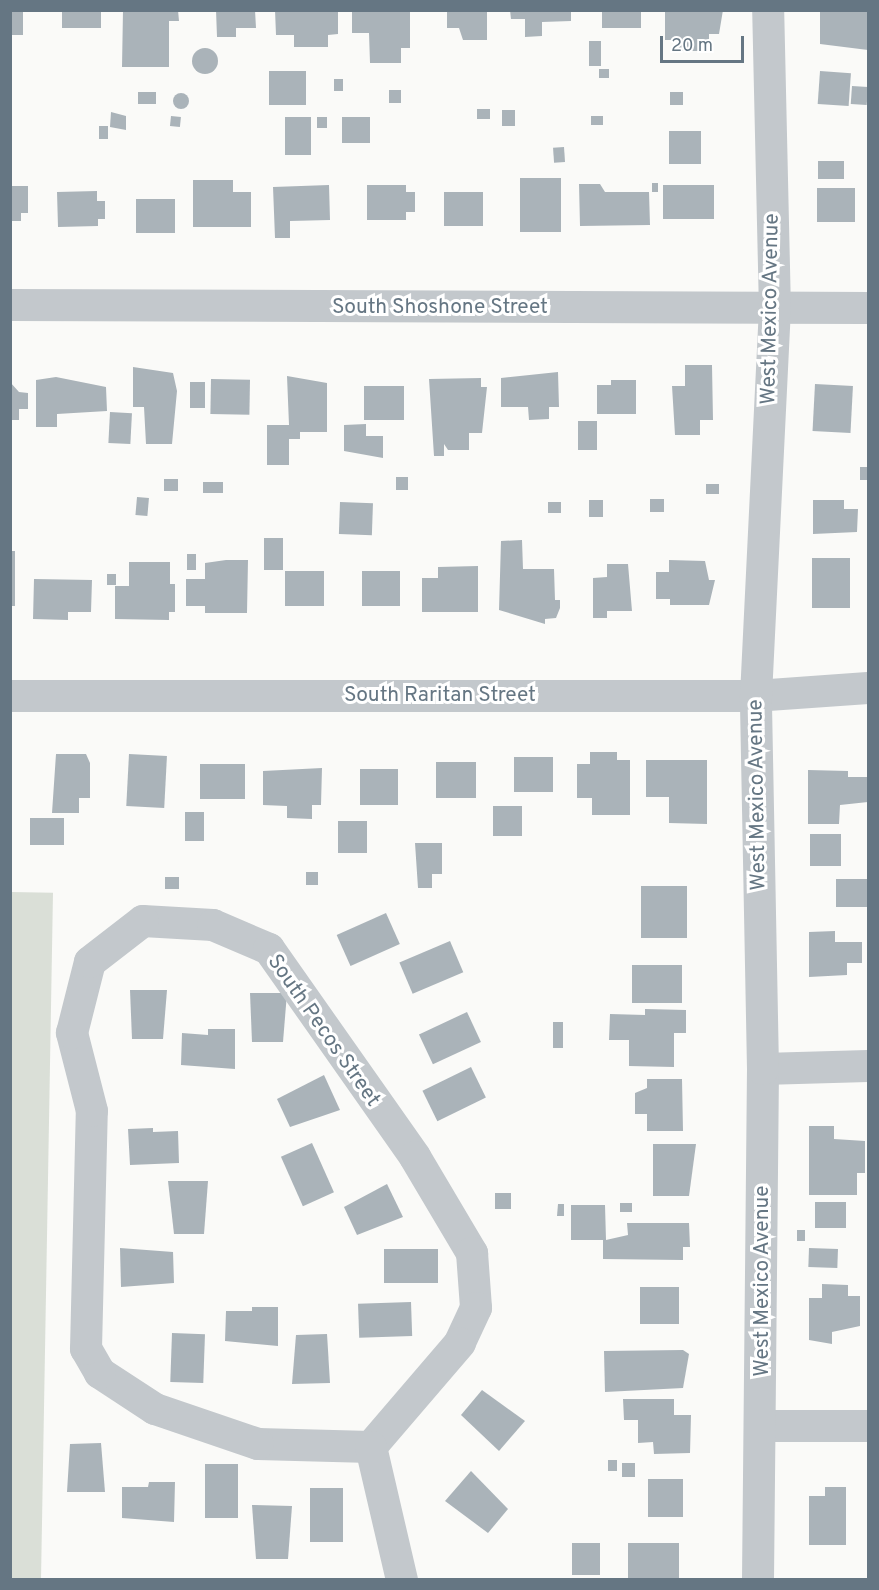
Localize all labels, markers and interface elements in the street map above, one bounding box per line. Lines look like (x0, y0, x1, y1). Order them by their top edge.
scale bar (663, 24, 747, 62)
text: 20 m (671, 35, 713, 58)
street label: West Mexico Avenue (757, 213, 785, 405)
street label: South Shoshone Street (332, 295, 548, 321)
street label: South Raritan Street (344, 683, 536, 709)
street label: West Mexico Avenue (744, 699, 772, 891)
street label: South Pecos Street (261, 950, 385, 1112)
street label: West Mexico Avenue (750, 1185, 776, 1377)

